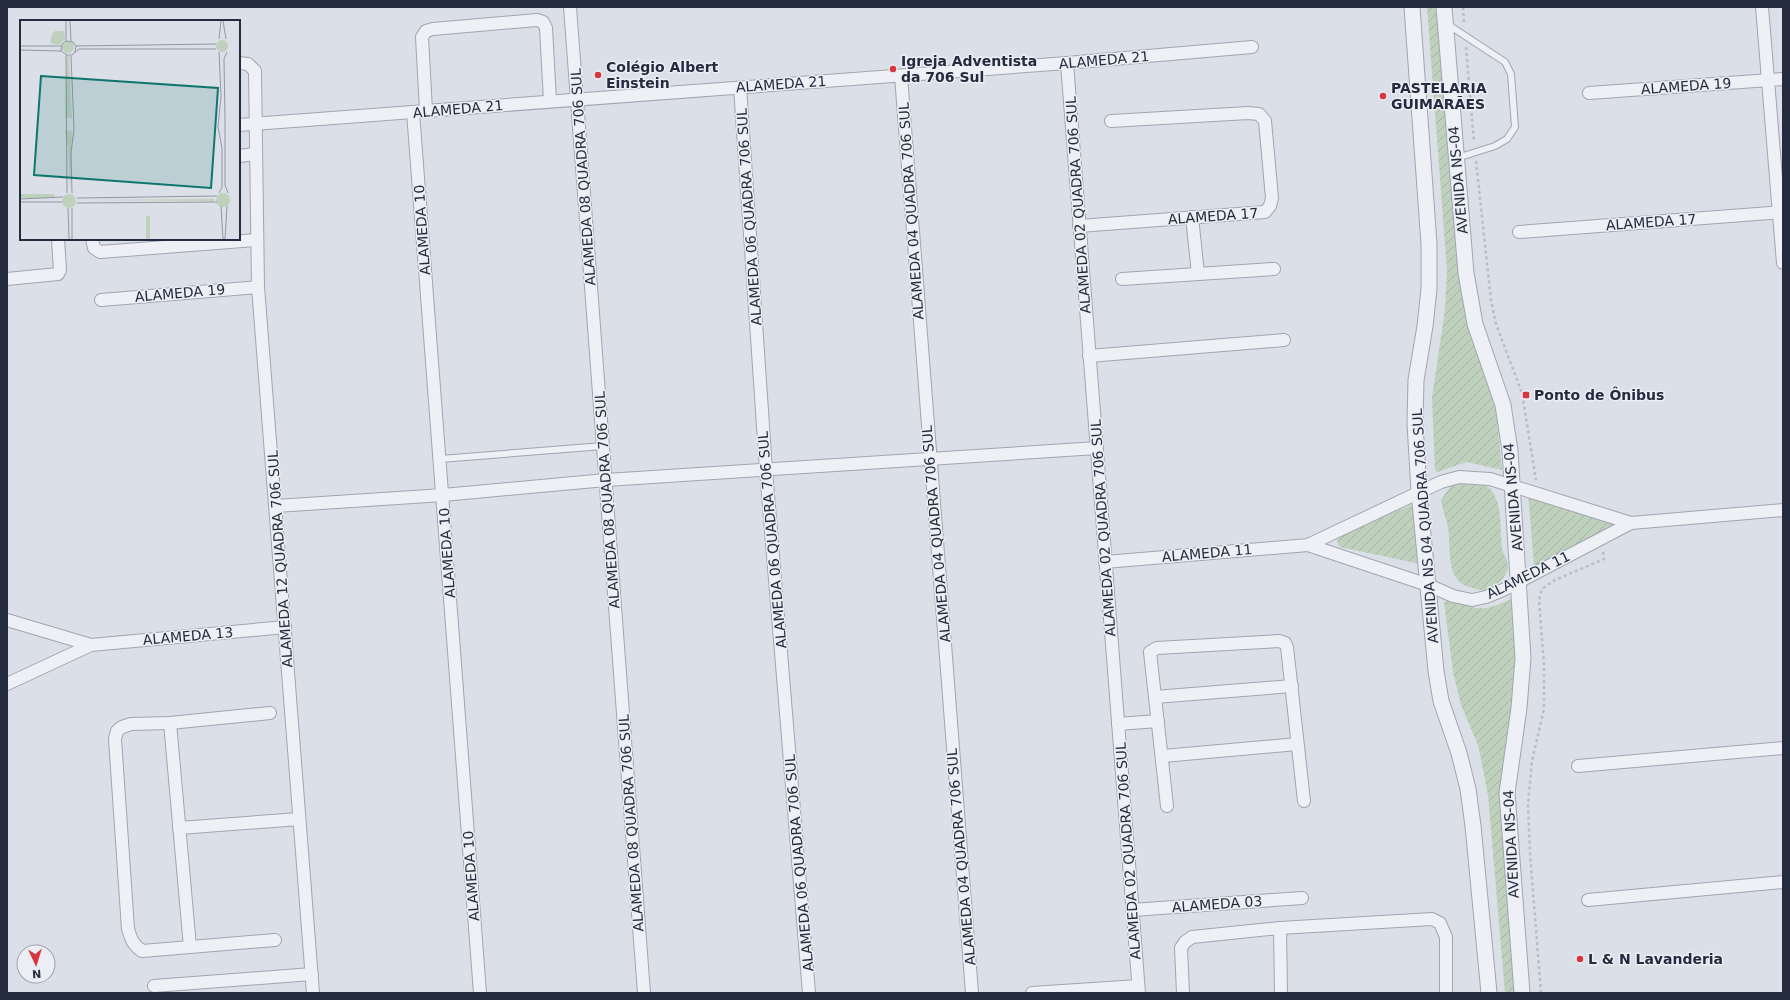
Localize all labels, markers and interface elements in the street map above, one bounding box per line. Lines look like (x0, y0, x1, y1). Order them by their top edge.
inset map (20, 20, 240, 240)
street label: ALAMEDA 21 (1058, 48, 1150, 72)
place label: Igreja Adventista da 706 Sul (901, 53, 1037, 85)
place label: Colégio Albert Einstein (606, 59, 719, 91)
marker: Igreja Adventista da 706 Sul (888, 64, 898, 74)
street label: ALAMEDA 08 QUADRA 706 SUL (567, 68, 599, 286)
marker: Colégio Albert Einstein (593, 70, 603, 80)
street label: ALAMEDA 21 (735, 73, 827, 95)
street label: ALAMEDA 19 (1640, 75, 1732, 97)
place label: PASTELARIA GUIMARÃES (1391, 80, 1487, 112)
marker: PASTELARIA GUIMARÃES (1378, 91, 1388, 101)
street label: ALAMEDA 02 QUADRA 706 SUL (1062, 96, 1094, 314)
street label: ALAMEDA 21 (412, 97, 504, 121)
street label: ALAMEDA 04 QUADRA 706 SUL (895, 102, 927, 320)
street label: ALAMEDA 06 QUADRA 706 SUL (733, 108, 765, 326)
street label: AVENIDA NS-04 (1445, 125, 1471, 235)
street label: ALAMEDA 10 (411, 184, 433, 276)
street label: ALAMEDA 17 (1167, 205, 1259, 227)
street label: ALAMEDA 17 (1605, 211, 1697, 233)
street label: ALAMEDA 19 (134, 281, 226, 305)
place label: Ponto de Ônibus (1534, 386, 1664, 403)
marker: Ponto de Ônibus (1521, 390, 1531, 400)
street label: ALAMEDA 08 QUADRA 706 SUL (591, 391, 623, 609)
street label: AVENIDA NS 04 QUADRA 706 SUL (1409, 408, 1441, 644)
street label: ALAMEDA 02 QUADRA 706 SUL (1087, 419, 1119, 637)
street label: ALAMEDA 04 QUADRA 706 SUL (919, 425, 953, 643)
street label: ALAMEDA 06 QUADRA 706 SUL (755, 431, 789, 649)
street label: AVENIDA NS-04 (1500, 442, 1526, 552)
street label: ALAMEDA 12 QUADRA 706 SUL (264, 450, 296, 668)
street label: ALAMEDA 10 (436, 507, 458, 599)
street label: ALAMEDA 11 (1161, 541, 1253, 565)
street label: ALAMEDA 11 (1484, 548, 1572, 602)
street label: ALAMEDA 13 (142, 624, 234, 648)
street label: ALAMEDA 08 QUADRA 706 SUL (615, 714, 647, 932)
street label: ALAMEDA 02 QUADRA 706 SUL (1112, 742, 1144, 960)
street label: ALAMEDA 04 QUADRA 706 SUL (944, 748, 978, 966)
street label: ALAMEDA 06 QUADRA 706 SUL (782, 754, 816, 972)
street label: AVENIDA NS-04 (1500, 789, 1522, 899)
street label: ALAMEDA 10 (460, 830, 482, 922)
street label: ALAMEDA 03 (1171, 893, 1263, 915)
north arrow (16, 944, 56, 984)
place label: L & N Lavanderia (1588, 951, 1723, 967)
marker: L & N Lavanderia (1575, 954, 1585, 964)
text: N (32, 967, 42, 980)

